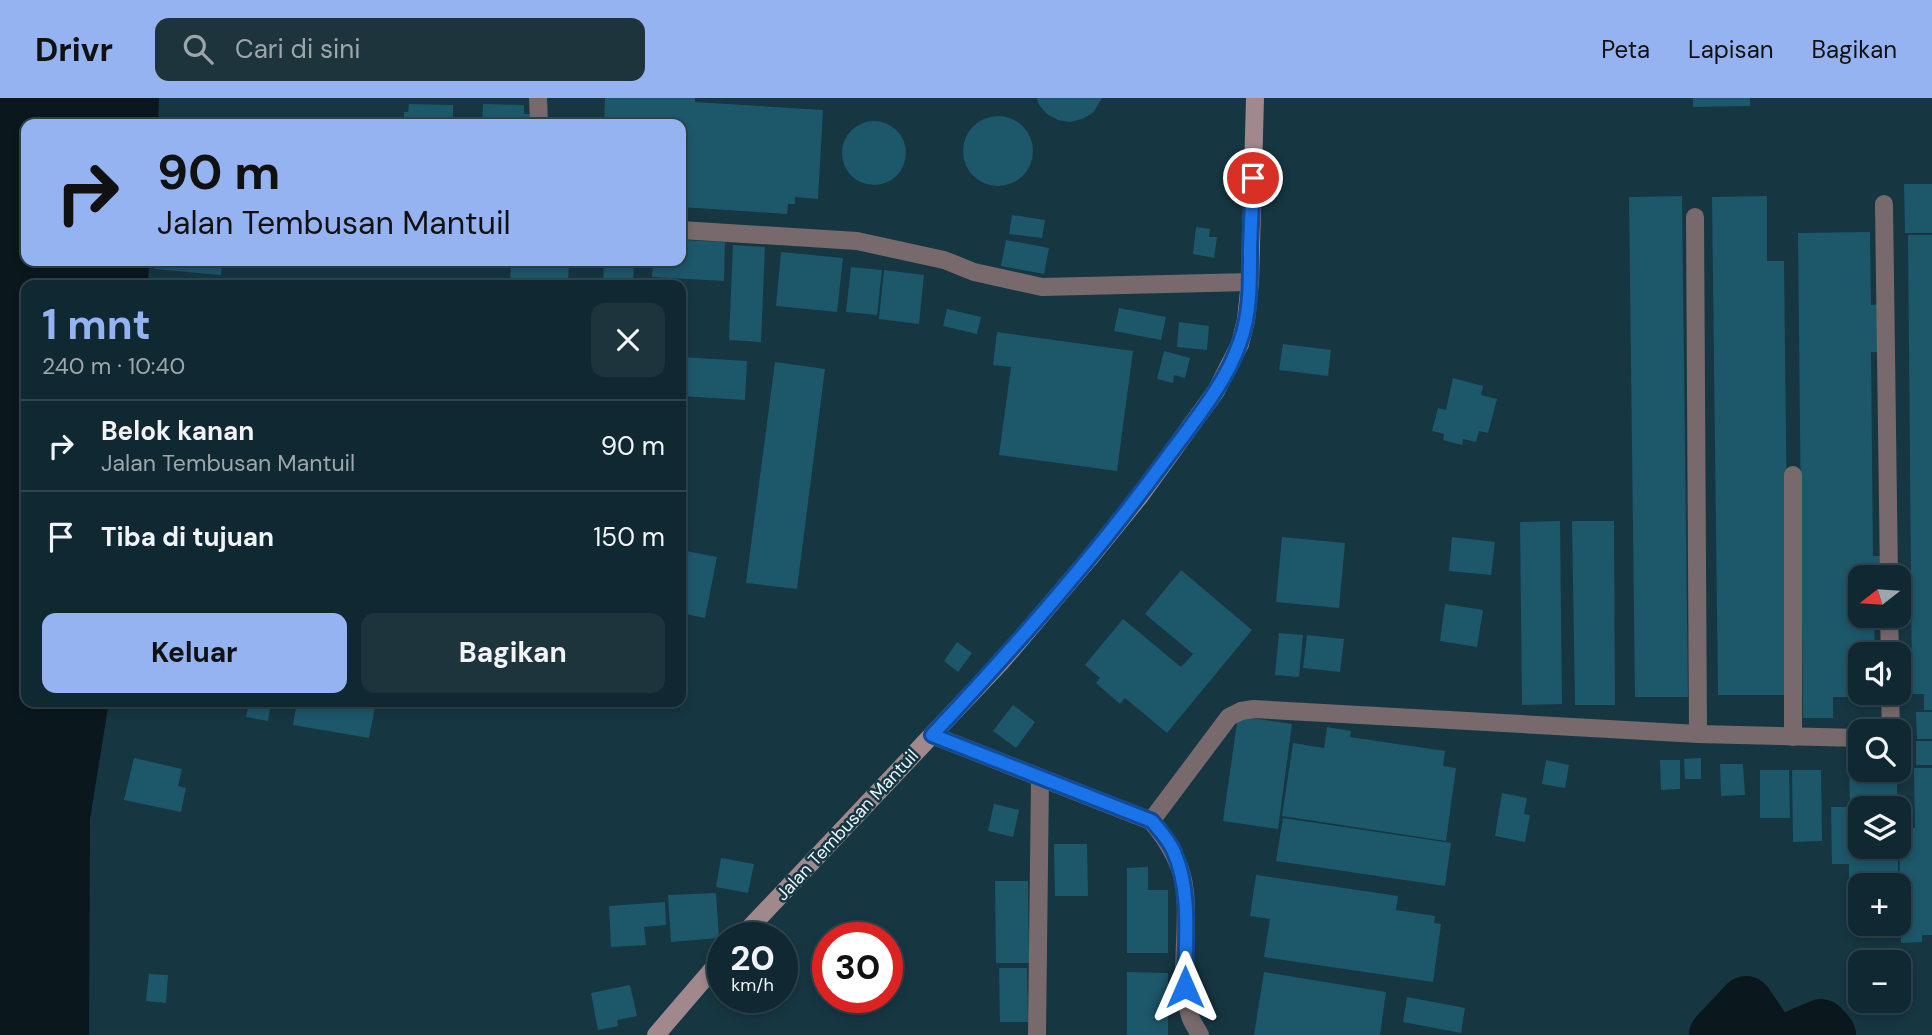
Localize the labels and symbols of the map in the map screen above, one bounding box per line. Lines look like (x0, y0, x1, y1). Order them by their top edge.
pin (1223, 148, 1283, 208)
north arrow (1848, 565, 1911, 628)
street label: Jalan Tembusan Mantuil (770, 744, 924, 906)
speed limit sign: 30 (812, 922, 903, 1013)
position arrow (1148, 950, 1222, 1024)

